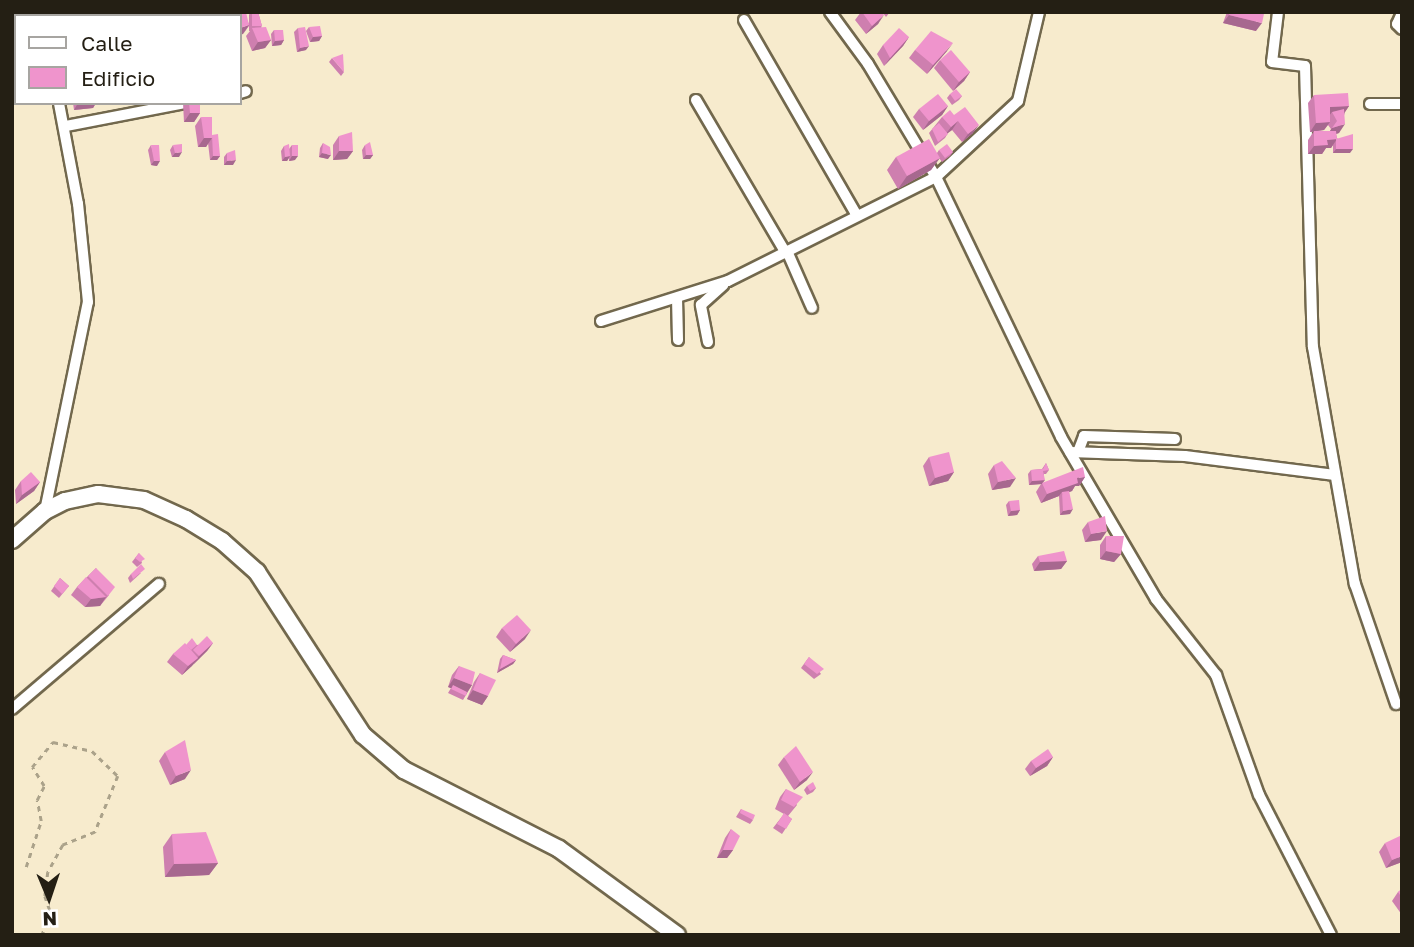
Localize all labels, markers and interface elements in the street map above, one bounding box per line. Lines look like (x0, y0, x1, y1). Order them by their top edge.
legend (14, 14, 242, 105)
text: Calle (81, 30, 133, 56)
text: Edificio (81, 65, 155, 91)
north arrow (14, 863, 84, 933)
text: N (42, 908, 57, 931)

